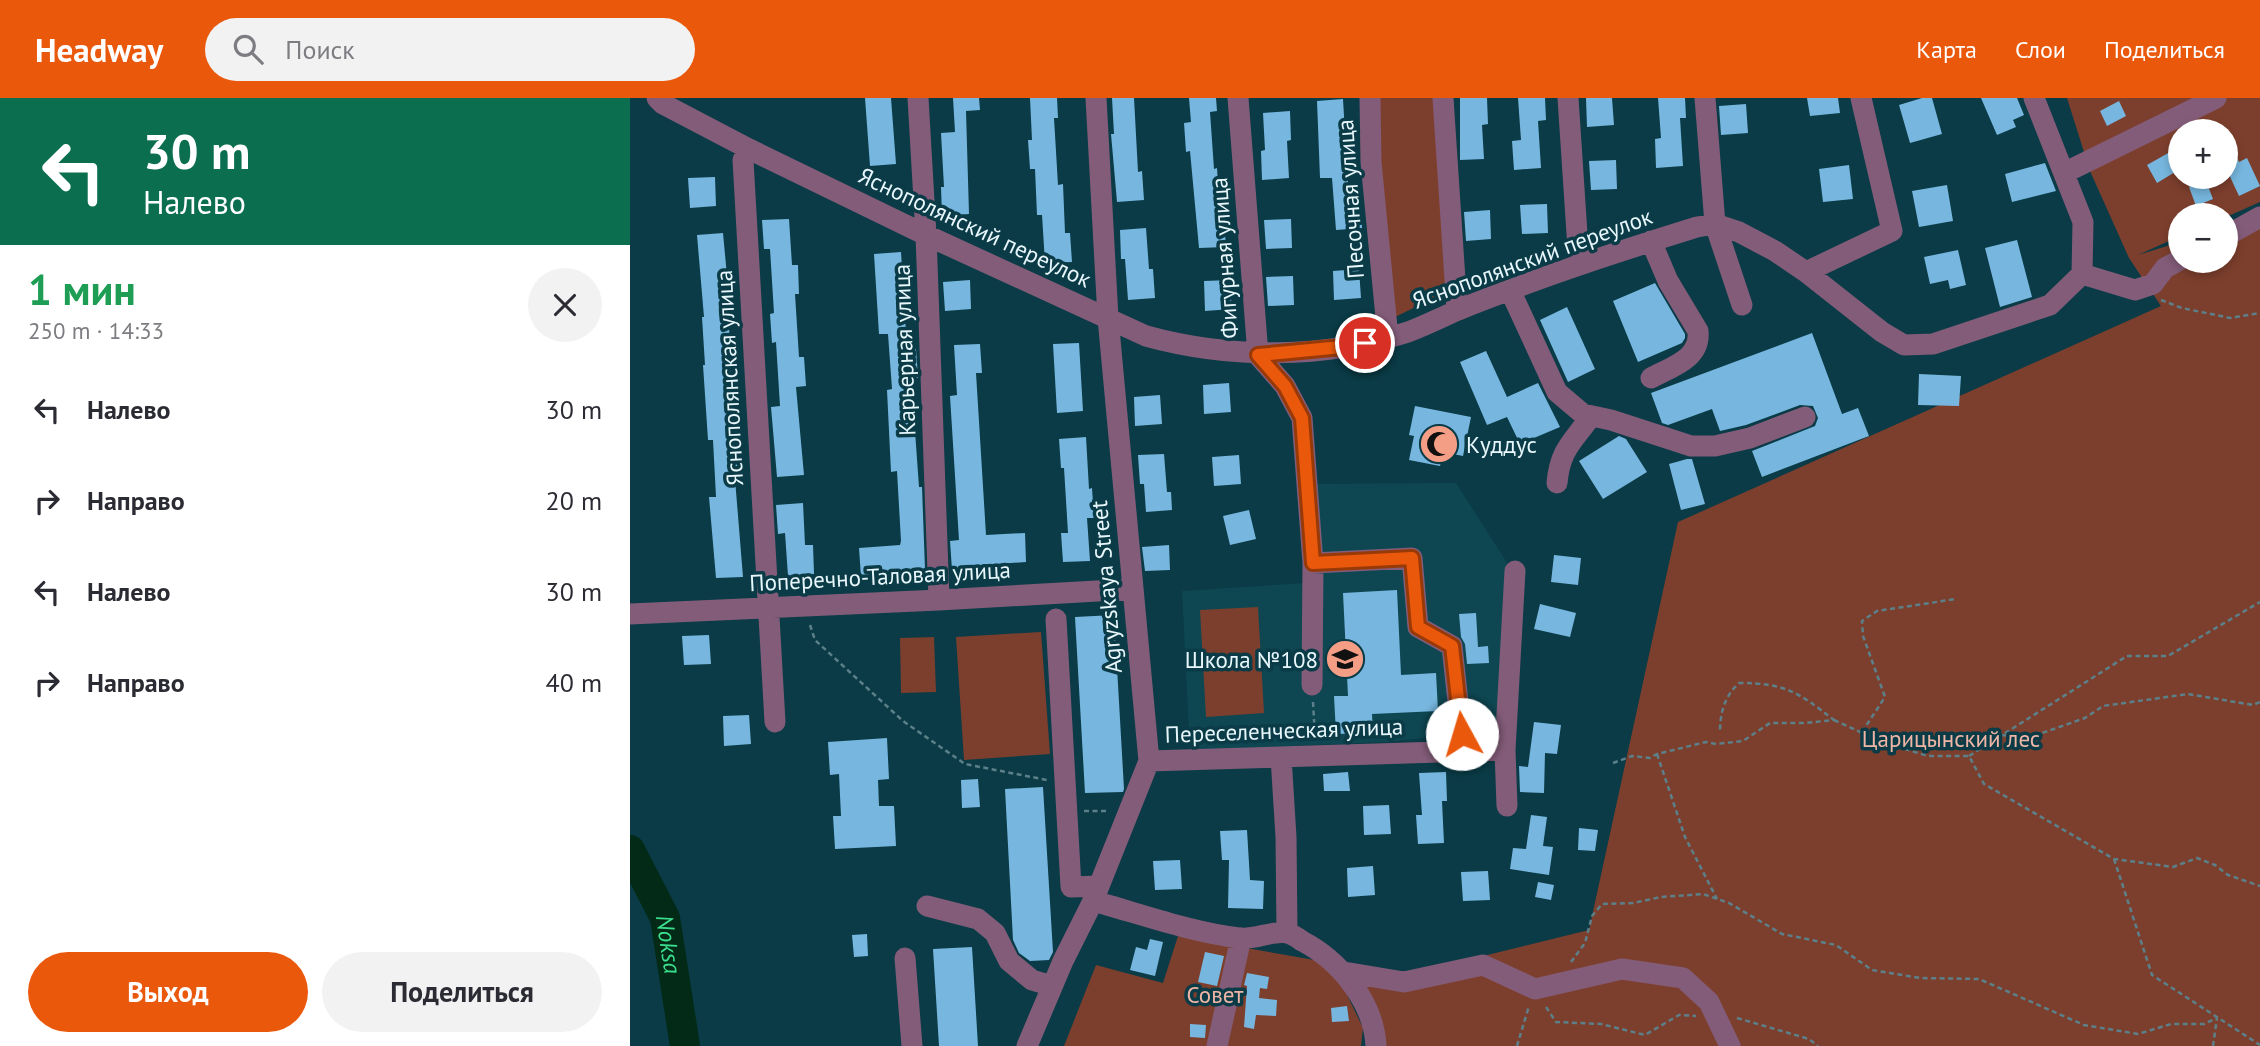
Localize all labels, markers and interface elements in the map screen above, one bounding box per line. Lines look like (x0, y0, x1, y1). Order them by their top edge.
search box (205, 18, 695, 81)
text: Headway (35, 28, 163, 71)
icon: search (229, 30, 267, 68)
text: Поиск (285, 33, 355, 66)
text: Карта (1916, 34, 1977, 65)
text: Слои (2015, 34, 2066, 65)
text: Поделиться (2104, 34, 2225, 65)
street label: Песочная улица (1330, 118, 1370, 280)
text: 30 m (143, 119, 250, 183)
map controls (2168, 119, 2238, 273)
button: + (2168, 119, 2238, 189)
icon: left (28, 126, 119, 217)
street label: Яснополянский переулок (854, 160, 1096, 294)
street label: Фигурная улица (1204, 176, 1244, 340)
text: Налево (143, 181, 246, 223)
street label: Яснополянский переулок (1408, 201, 1656, 315)
button: − (2168, 203, 2238, 273)
text: 1 мин (28, 262, 136, 317)
street label: Карьерная улица (887, 264, 921, 436)
button: close (528, 268, 602, 342)
street label: Яснополянская улица (709, 269, 749, 487)
pin (1335, 313, 1395, 373)
text: 250 m · 14:33 (28, 316, 164, 345)
icon: arrive (1346, 324, 1384, 362)
icon: left (28, 391, 66, 429)
text: Налево (87, 393, 171, 426)
text: 30 m (546, 393, 602, 426)
mosque icon: Куддус (1418, 423, 1460, 465)
place label: Куддус (1466, 430, 1537, 459)
icon: right (28, 482, 66, 520)
text: Направо (87, 484, 185, 517)
text: 20 m (546, 484, 602, 517)
street label: Agryzskaya Street (1084, 499, 1128, 675)
street label: Поперечно-Таловая улица (749, 555, 1011, 597)
icon: left (28, 573, 66, 611)
text: Налево (87, 575, 171, 608)
text: 30 m (546, 575, 602, 608)
school or university icon: Школа №108 (1324, 638, 1366, 680)
place label: Школа №108 (1185, 645, 1318, 674)
icon: right (28, 664, 66, 702)
text: Направо (87, 666, 185, 699)
text: 40 m (546, 666, 602, 699)
position arrow (1425, 697, 1499, 771)
street label: Переселенческая улица (1164, 711, 1404, 749)
park label: Царицынский лес (1862, 724, 2040, 753)
water label: Noksa (649, 912, 689, 976)
button: Выход (28, 952, 308, 1032)
button: Поделиться (322, 952, 602, 1032)
park label: Совет (1187, 980, 1244, 1009)

